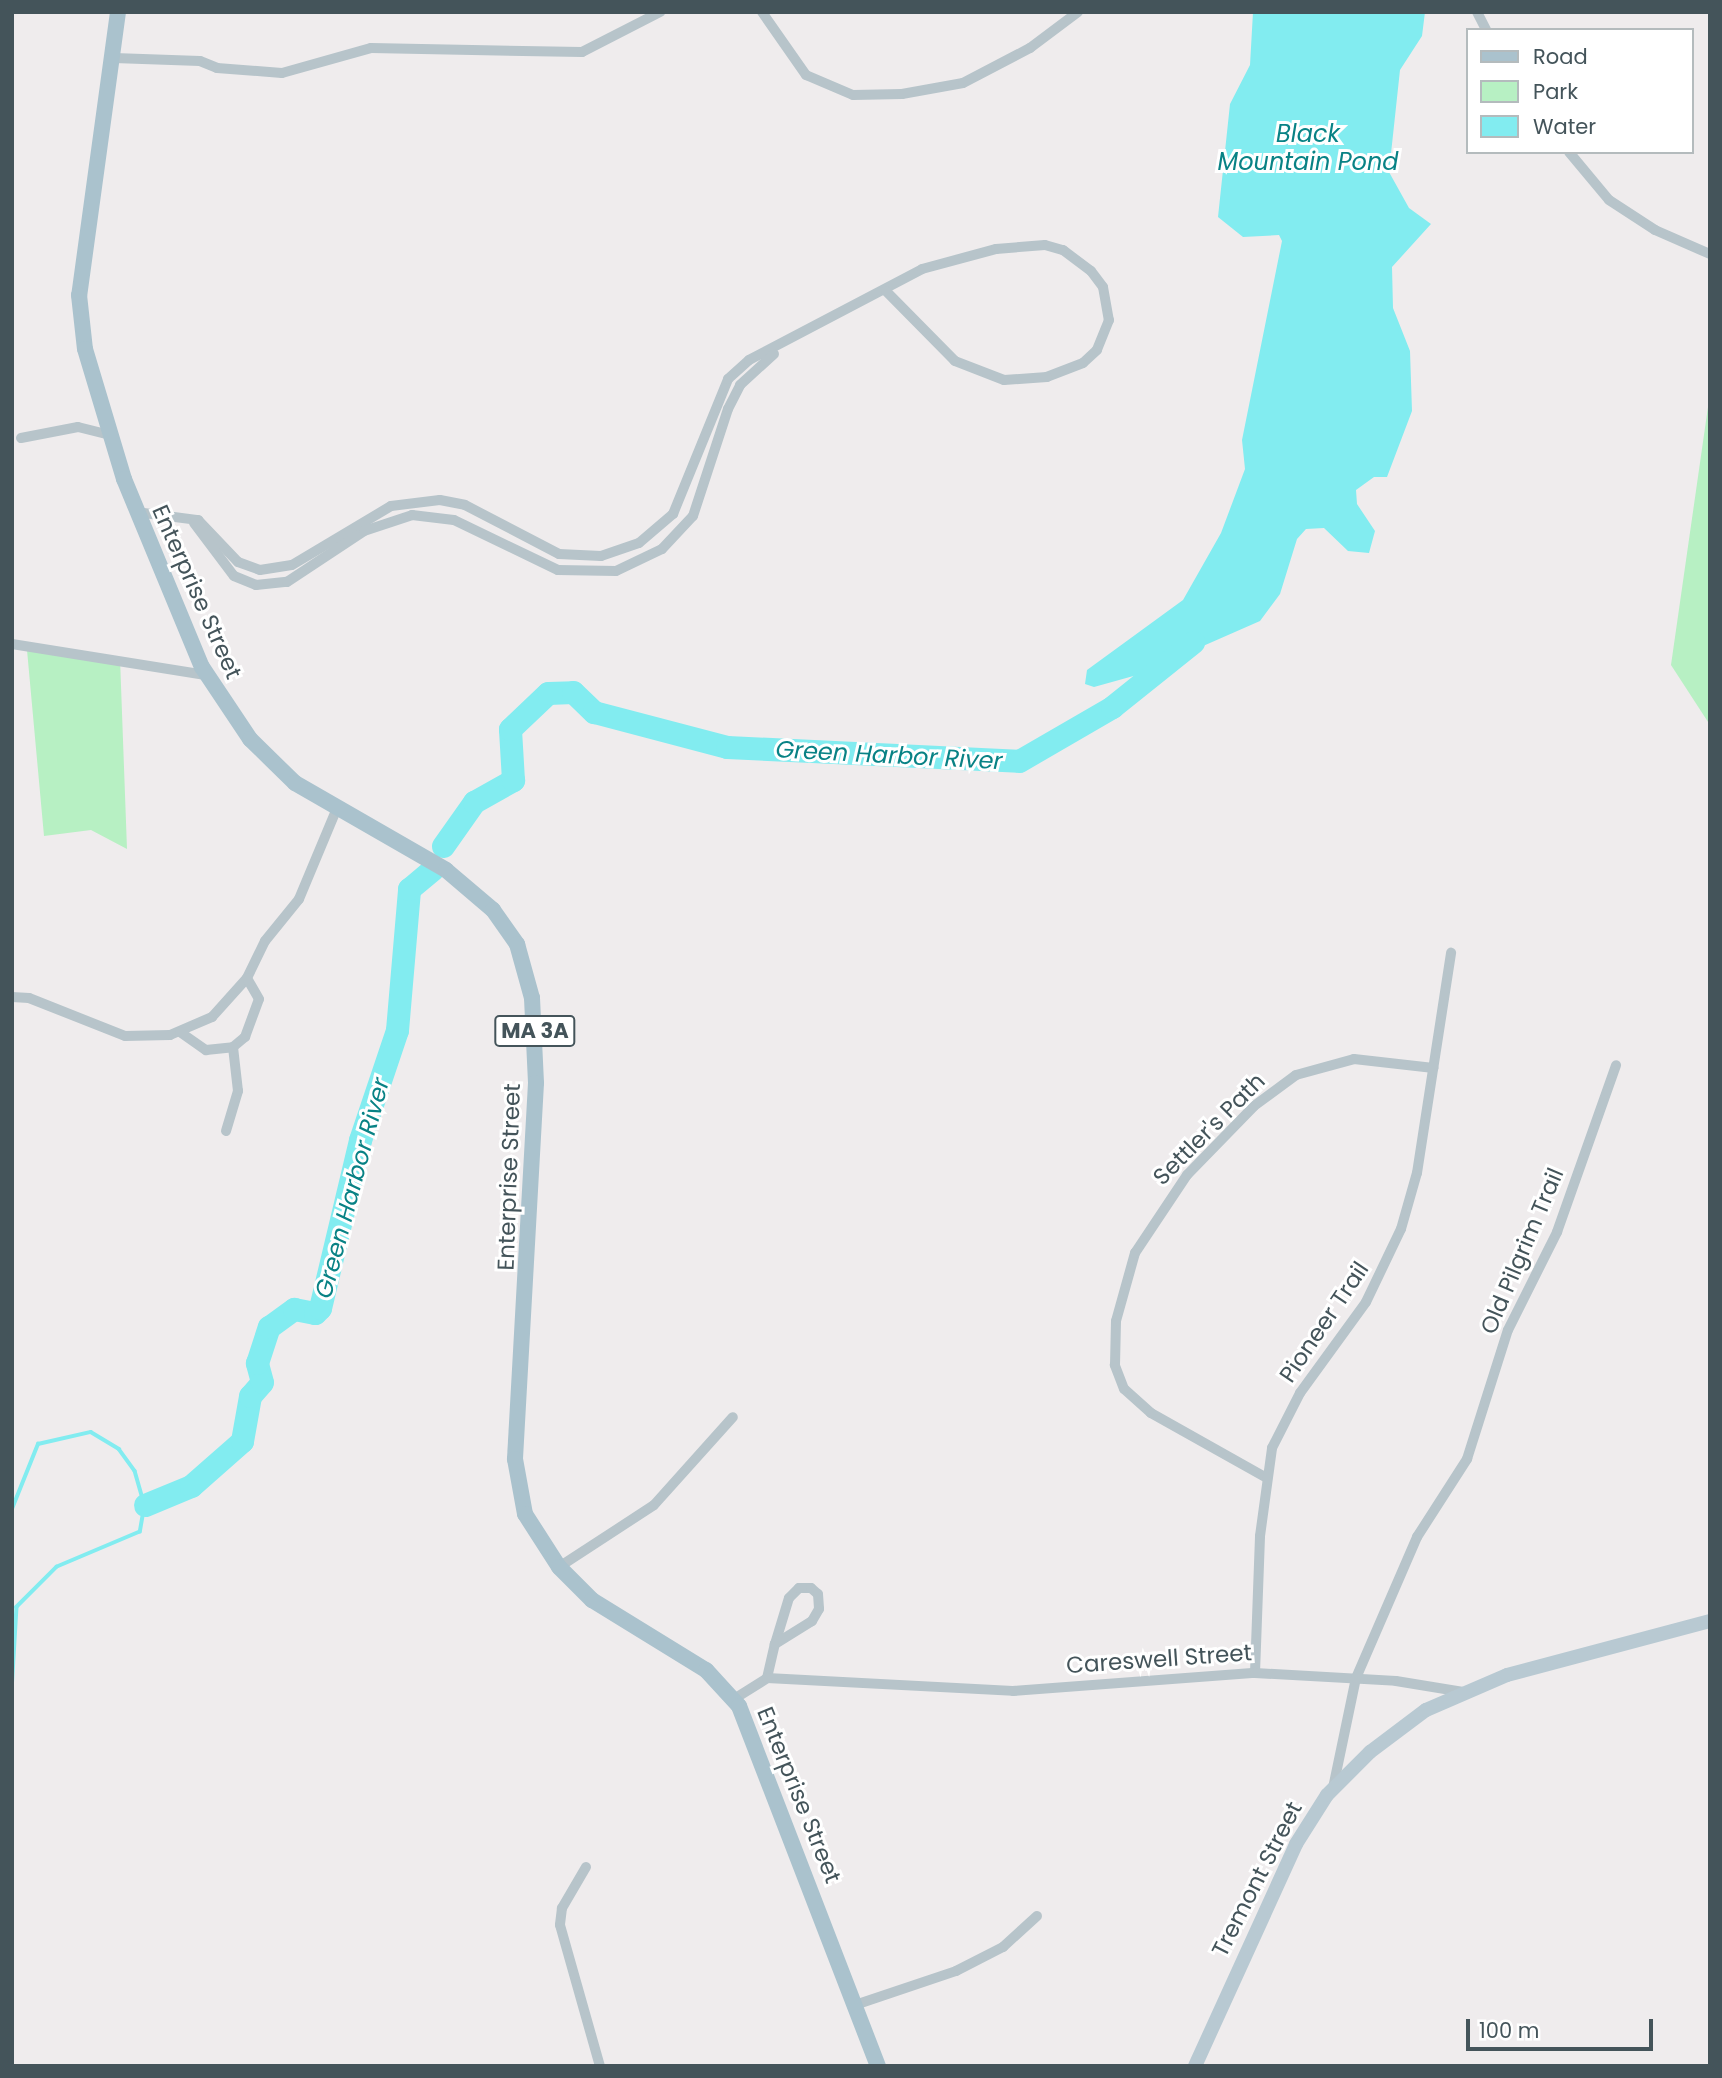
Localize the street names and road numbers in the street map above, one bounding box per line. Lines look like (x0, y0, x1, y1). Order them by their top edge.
street label: Enterprise Street (146, 501, 248, 683)
road number: MA 3A (493, 1014, 577, 1048)
street label: Settler's Path (1147, 1067, 1271, 1191)
street label: Enterprise Street (492, 1083, 526, 1271)
street label: Old Pilgrim Trail (1475, 1164, 1569, 1338)
street label: Pioneer Trail (1274, 1256, 1374, 1388)
street label: Careswell Street (1065, 1639, 1253, 1679)
street label: Enterprise Street (751, 1703, 847, 1887)
street label: Tremont Street (1206, 1797, 1308, 1961)

